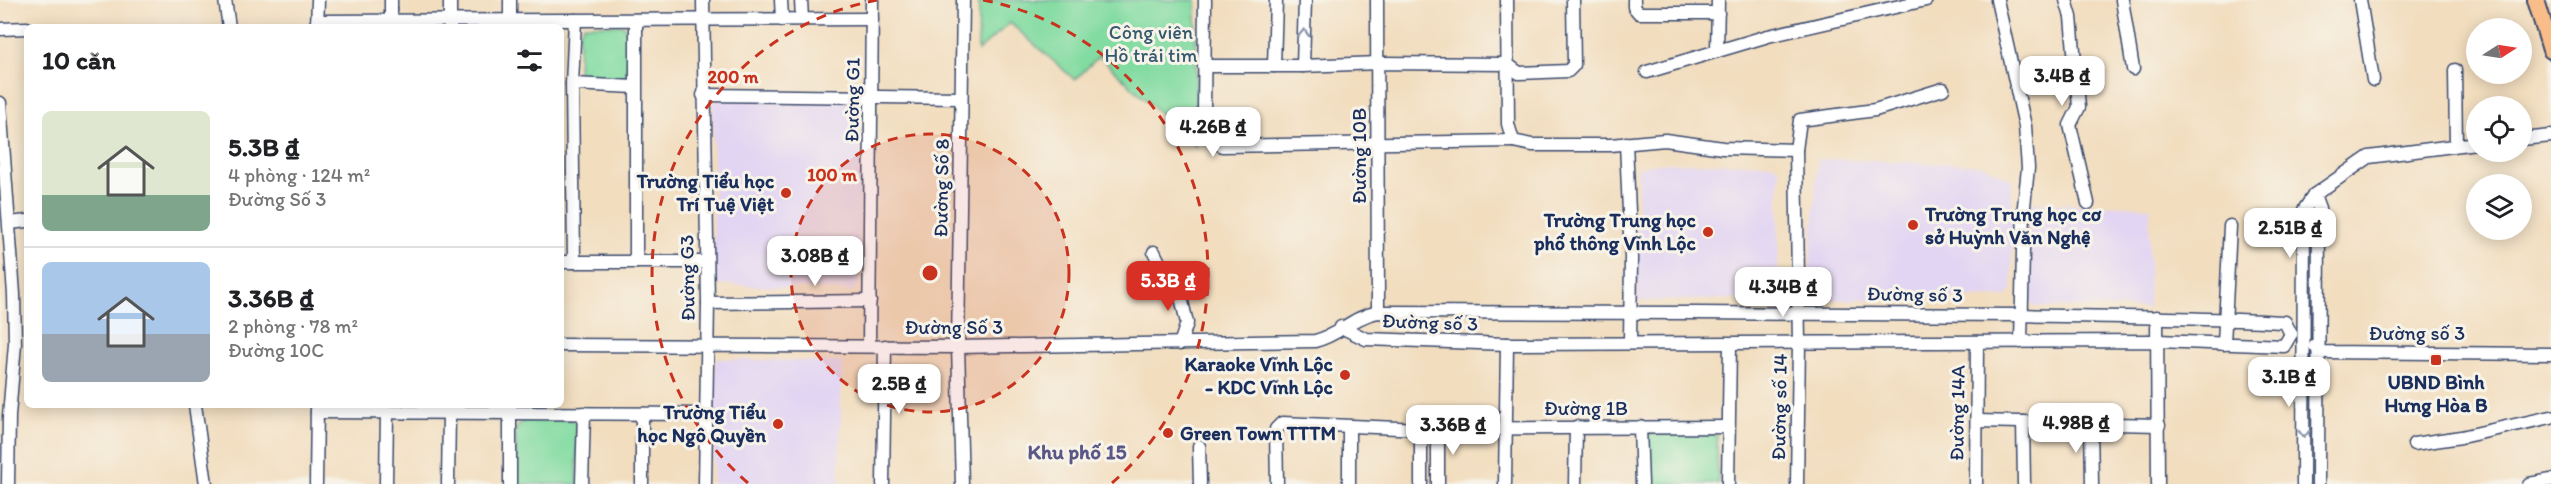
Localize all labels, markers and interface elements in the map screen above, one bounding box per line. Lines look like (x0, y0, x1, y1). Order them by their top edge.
north arrow (2466, 18, 2532, 84)
map controls (2466, 18, 2532, 240)
park label: Công viên Hồ trái tim (1104, 20, 1198, 67)
one-way arrow (1298, 29, 1310, 38)
text: 10 căn (42, 44, 116, 76)
icon: filters (513, 44, 546, 77)
pin: 3.4B ₫ (2013, 56, 2111, 107)
street label: Đường G1 (839, 57, 865, 143)
text: 3.4B ₫ (2034, 63, 2090, 87)
text: 200 m (708, 66, 759, 88)
button: locate (2466, 96, 2532, 162)
pin: 4.26B ₫ (1158, 107, 1268, 158)
street label: Đường 10B (1347, 108, 1371, 204)
text: 4.26B ₫ (1180, 114, 1246, 138)
text: 5.3B ₫ (228, 131, 300, 163)
icon: home (90, 135, 162, 207)
street label: Đường Số 8 (928, 138, 954, 237)
text: 4 phòng · 124 m² (228, 163, 370, 187)
text: 100 m (807, 164, 858, 186)
place label: Trường Tiểu học Trí Tuệ Việt (636, 169, 774, 216)
button: layers (2466, 174, 2532, 240)
marker: Trường Tiểu học Trí Tuệ Việt (779, 186, 793, 200)
text: Đường Số 3 (228, 187, 327, 211)
place label: Trường Trung học cơ sở Huỳnh Văn Nghệ (1924, 202, 2102, 250)
place label: Trường Trung học phổ thông Vĩnh Lộc (1533, 208, 1697, 256)
pin: 2.51B ₫ (2235, 208, 2345, 259)
text: 2.51B ₫ (2258, 215, 2322, 239)
marker: Trường Trung học cơ sở Huỳnh Văn Nghệ (1906, 218, 1920, 232)
marker: Trường Trung học phổ thông Vĩnh Lộc (1701, 225, 1715, 239)
street label: Đường G3 (674, 235, 700, 321)
pin: 3.08B ₫ (760, 236, 870, 287)
text: 3.08B ₫ (781, 243, 849, 267)
pin: 5.3B ₫ (1119, 261, 1217, 312)
centre of rings (920, 263, 940, 283)
pin: 4.34B ₫ (1728, 267, 1838, 318)
text: 5.3B ₫ (1140, 268, 1196, 292)
text: 4.34B ₫ (1749, 274, 1817, 298)
street label: Đường số 3 (1867, 281, 1963, 307)
text: 3.36B ₫ (228, 282, 314, 314)
icon: home (90, 286, 162, 358)
street label: Đường số 3 (1381, 308, 1479, 336)
text: 2 phòng · 78 m² (228, 314, 358, 338)
street label: Đường Số 3 (905, 315, 1003, 339)
street label: Đường số 3 (2369, 321, 2465, 345)
text: Đường 10C (228, 338, 324, 362)
place label: Karaoke Vĩnh Lộc - KDC Vĩnh Lộc (1184, 352, 1334, 399)
street label: Đường số 14 (1766, 353, 1792, 461)
marker: UBND Bình Hưng Hòa B (2429, 353, 2443, 367)
pin: 3.1B ₫ (2240, 357, 2338, 408)
pin: 2.5B ₫ (850, 364, 948, 415)
text: 3.1B ₫ (2262, 364, 2316, 388)
street label: Đường 14A (1944, 365, 1970, 461)
marker: Karaoke Vĩnh Lộc - KDC Vĩnh Lộc (1338, 368, 1352, 382)
place label: UBND Bình Hưng Hòa B (2384, 370, 2488, 418)
text: 2.5B ₫ (872, 371, 926, 395)
street label: Đường 1B (1544, 396, 1628, 420)
place label: Trường Tiểu học Ngô Quyền (637, 400, 767, 448)
pin: 4.98B ₫ (2021, 403, 2131, 454)
pin: 3.36B ₫ (1398, 405, 1508, 456)
text: 4.98B ₫ (2042, 410, 2110, 434)
text: 3.36B ₫ (1420, 412, 1486, 436)
marker: Trường Tiểu học Ngô Quyền (771, 417, 785, 431)
place label: Green Town TTTM (1180, 421, 1336, 445)
marker: Green Town TTTM (1161, 426, 1175, 440)
one-way arrow (2298, 429, 2310, 438)
district label: Khu phố 15 (1028, 439, 1126, 465)

